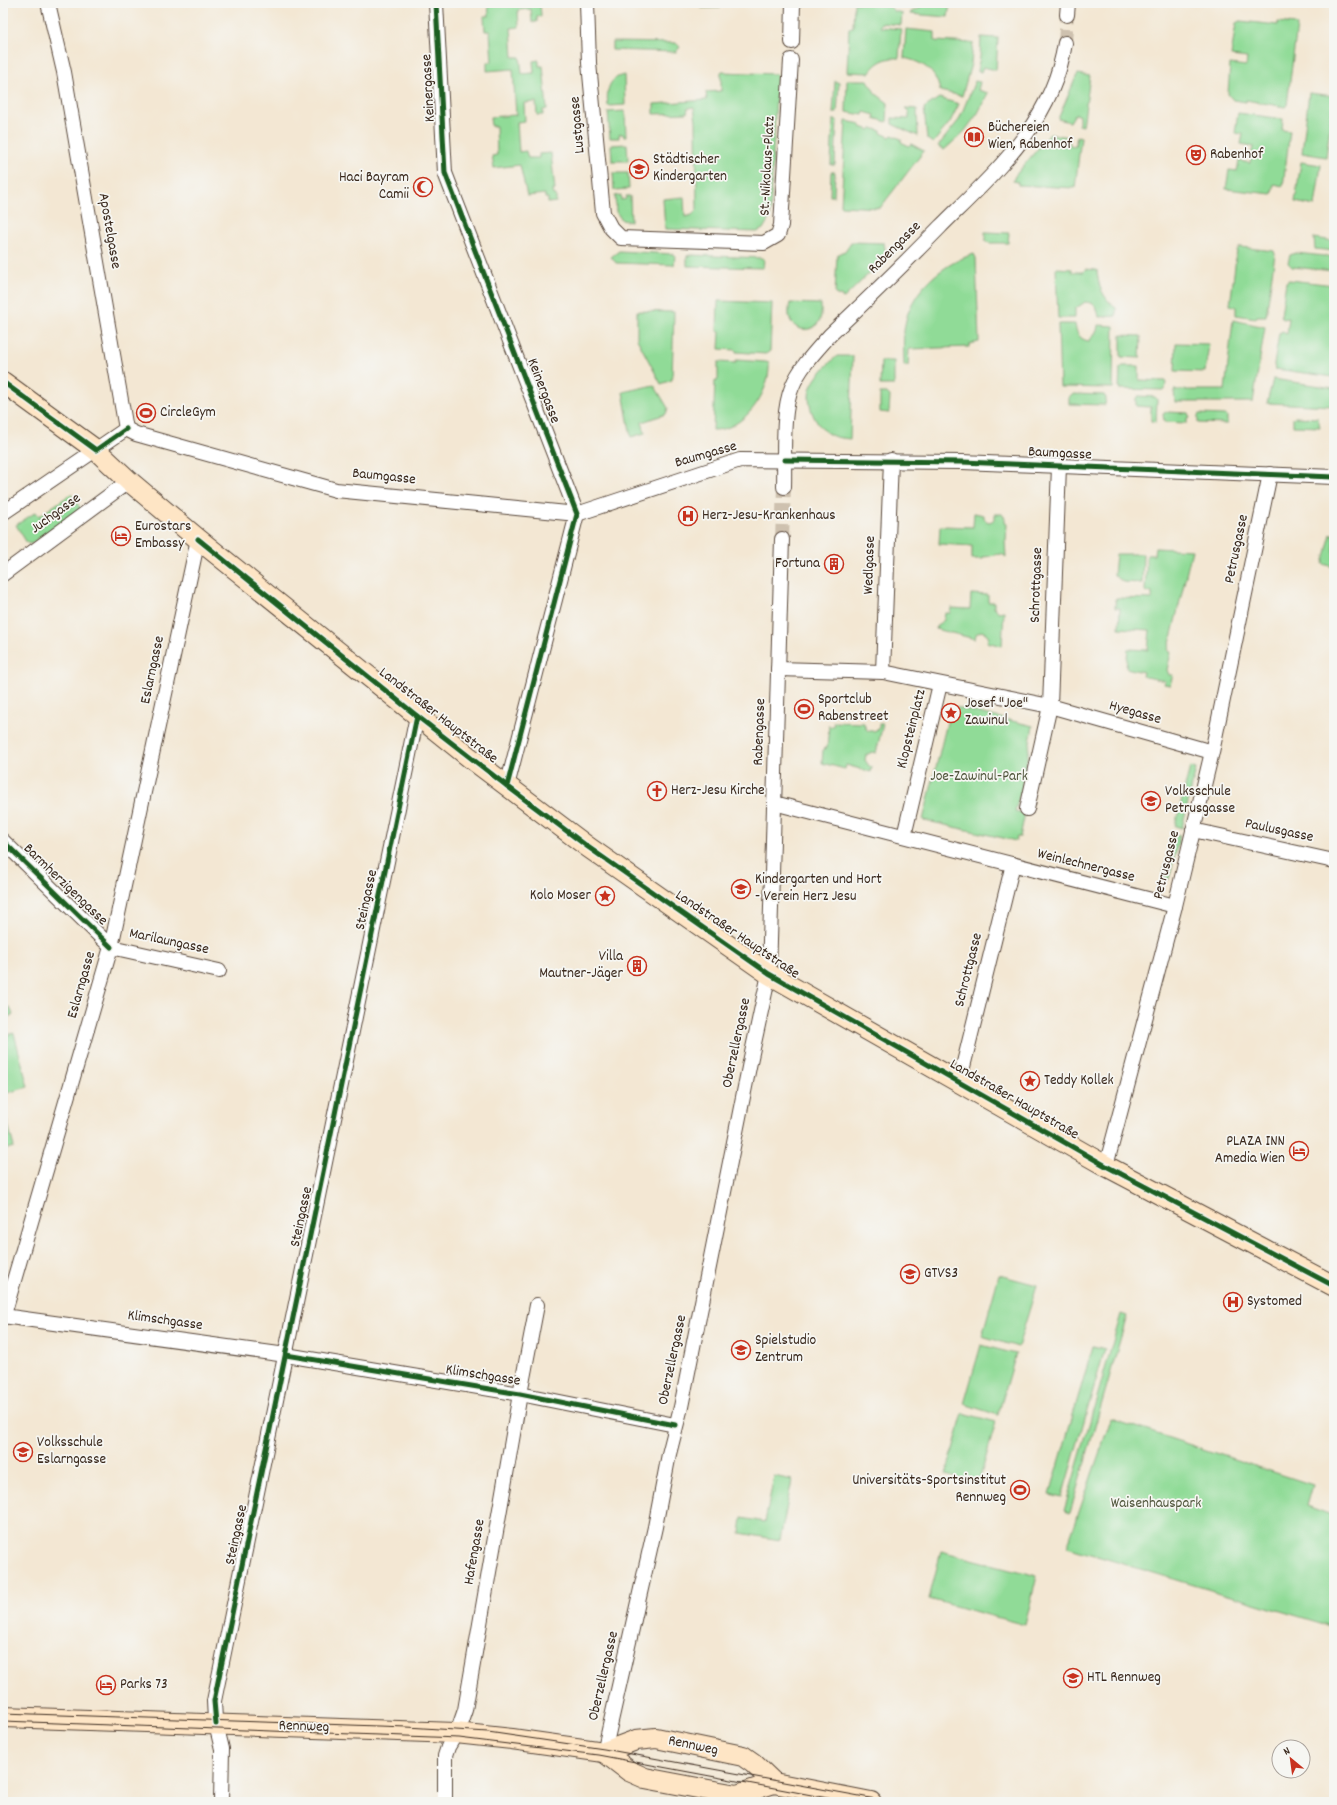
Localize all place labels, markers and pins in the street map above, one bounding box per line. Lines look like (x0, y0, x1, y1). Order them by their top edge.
place label: Büchereien Wien, Rabenhof (988, 117, 1073, 156)
library icon: Büchereien Wien, Rabenhof (963, 126, 985, 148)
theatre icon: Rabenhof (1185, 144, 1207, 166)
place label: Rabenhof (1210, 144, 1264, 166)
place label: Städtischer Kindergarten (653, 149, 727, 188)
school or university icon: Städtischer Kindergarten (628, 158, 650, 180)
place label: Haci Bayram Camii (339, 167, 409, 206)
mosque icon: Haci Bayram Camii (412, 176, 434, 198)
sports icon: CircleGym (135, 402, 157, 424)
place label: CircleGym (160, 402, 216, 424)
hospital icon: Herz-Jesu-Krankenhaus (677, 505, 699, 527)
place label: Herz-Jesu-Krankenhaus (702, 505, 835, 527)
place label: Eurostars Embassy (135, 516, 191, 555)
hotel icon: Eurostars Embassy (110, 525, 132, 547)
place label: Fortuna (775, 553, 821, 575)
building icon: Fortuna (823, 553, 845, 575)
place label: Sportclub Rabenstreet (818, 689, 889, 728)
place label: Josef "Joe" Zawinul (965, 693, 1028, 732)
sports icon: Sportclub Rabenstreet (793, 698, 815, 720)
place icon: Josef "Joe" Zawinul (940, 702, 962, 724)
church icon: Herz-Jesu Kirche (646, 780, 668, 802)
place label: Herz-Jesu Kirche (671, 780, 765, 802)
place label: Volksschule Petrusgasse (1165, 781, 1236, 820)
school or university icon: Volksschule Petrusgasse (1140, 790, 1162, 812)
place label: Kindergarten und Hort - Verein Herz Jesu (755, 869, 882, 908)
school or university icon: Kindergarten und Hort - Verein Herz Jesu (730, 878, 752, 900)
place label: Kolo Moser (530, 885, 591, 907)
place icon: Kolo Moser (594, 885, 616, 907)
place label: Villa Mautner-Jäger (539, 946, 624, 985)
building icon: Villa Mautner-Jäger (626, 955, 648, 977)
place icon: Teddy Kollek (1019, 1070, 1041, 1092)
place label: Teddy Kollek (1044, 1070, 1114, 1092)
place label: PLAZA INN Amedia Wien (1215, 1131, 1285, 1170)
hotel icon: PLAZA INN Amedia Wien (1288, 1140, 1310, 1162)
school or university icon: GTVS3 (899, 1263, 921, 1285)
place label: GTVS3 (924, 1263, 958, 1285)
hospital icon: Systomed (1222, 1291, 1244, 1313)
place label: Systomed (1247, 1291, 1302, 1313)
place label: Spielstudio Zentrum (755, 1330, 817, 1369)
school or university icon: Spielstudio Zentrum (730, 1339, 752, 1361)
place label: Volksschule Eslarngasse (37, 1432, 106, 1471)
school or university icon: Volksschule Eslarngasse (12, 1441, 34, 1463)
place label: Universitäts-Sportsinstitut Rennweg (852, 1470, 1006, 1509)
sports icon: Universitäts-Sportsinstitut Rennweg (1009, 1479, 1031, 1501)
school or university icon: HTL Rennweg (1062, 1667, 1084, 1689)
place label: HTL Rennweg (1087, 1667, 1161, 1689)
hotel icon: Parks 73 (95, 1674, 117, 1696)
place label: Parks 73 (120, 1674, 168, 1696)

